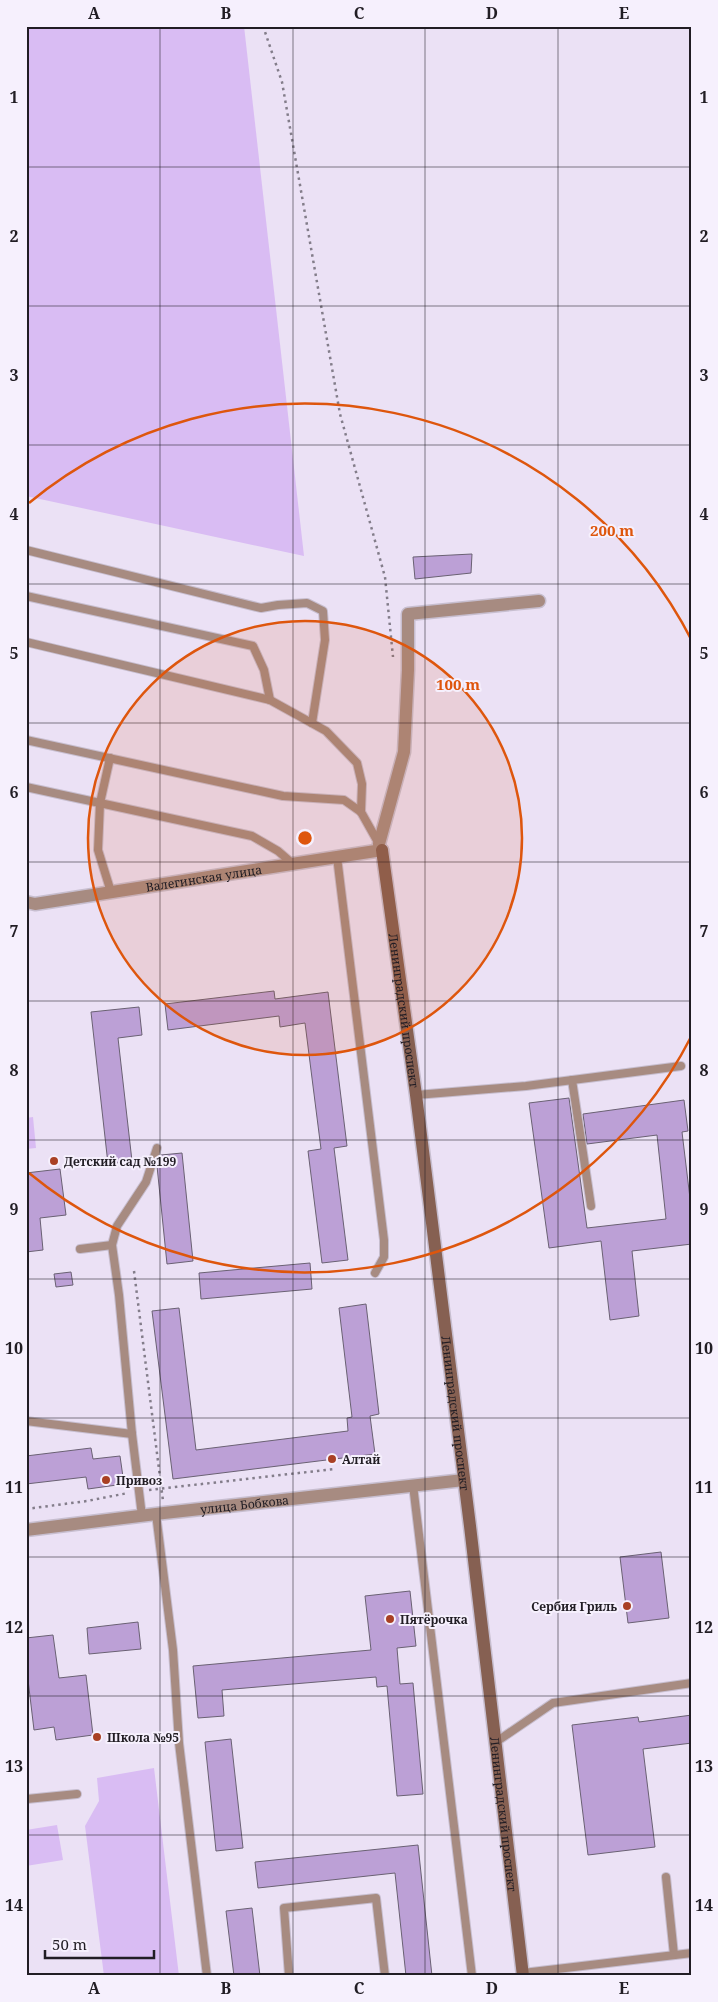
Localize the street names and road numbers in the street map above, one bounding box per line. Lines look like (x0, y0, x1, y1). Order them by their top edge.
street label: Валегинская улица (145, 860, 263, 895)
street label: Ленинградский проспект (385, 932, 423, 1089)
street label: Ленинградский проспект (438, 1335, 474, 1492)
street label: улица Бобкова (199, 1491, 290, 1517)
street label: Ленинградский проспект (486, 1736, 522, 1893)

